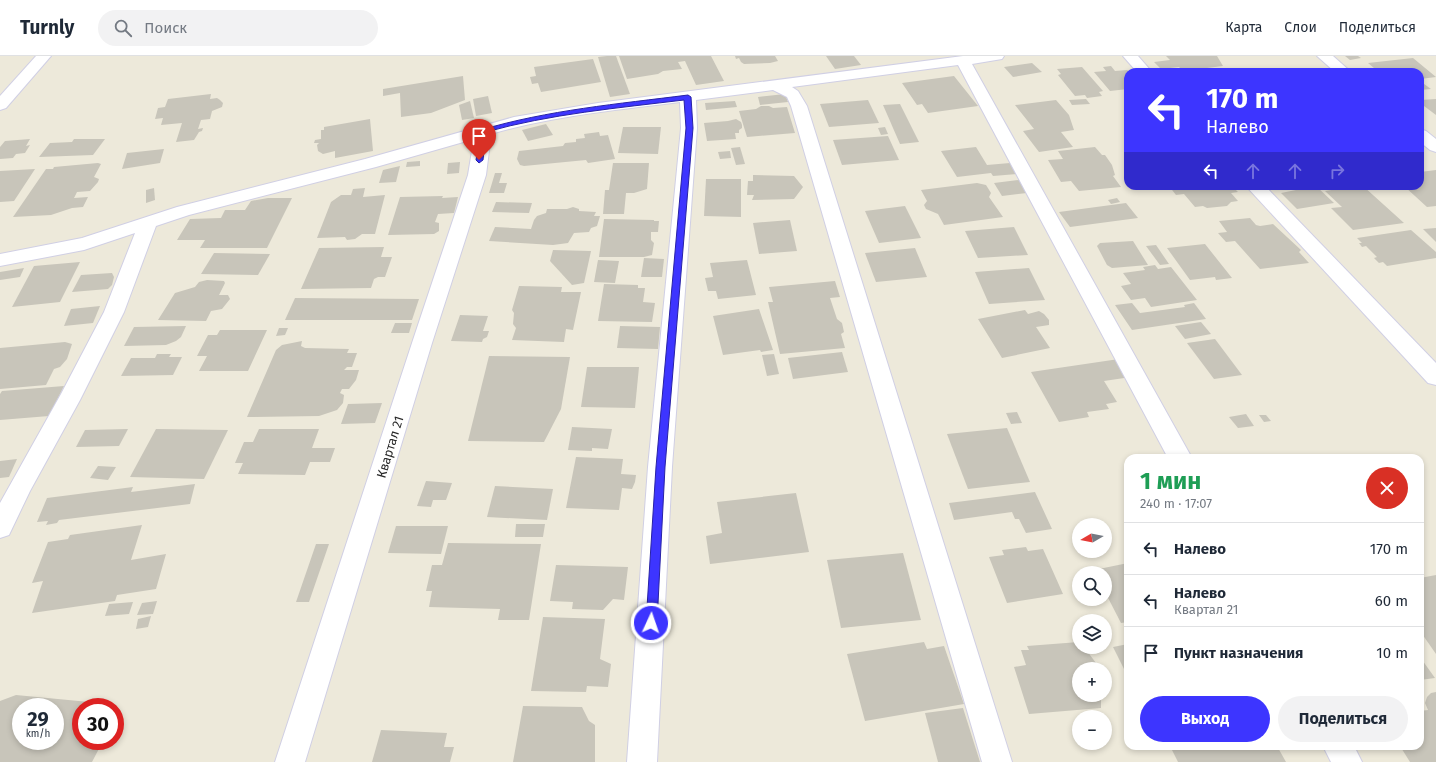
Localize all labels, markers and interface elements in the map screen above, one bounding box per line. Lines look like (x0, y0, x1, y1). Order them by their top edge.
search box (98, 10, 378, 46)
text: Turnly (20, 16, 74, 39)
icon: search (112, 17, 134, 39)
text: Поиск (144, 19, 187, 37)
text: Карта (1225, 19, 1262, 36)
text: Слои (1284, 19, 1317, 36)
text: Поделиться (1339, 19, 1416, 36)
text: 170 m (1206, 82, 1278, 115)
icon: left (1140, 84, 1192, 136)
text: Налево (1206, 116, 1269, 138)
pin (462, 119, 496, 160)
icon: arrive (468, 125, 490, 147)
icon: left (1200, 160, 1222, 182)
icon: ahead (1242, 160, 1264, 182)
icon: ahead (1284, 160, 1306, 182)
icon: right (1326, 160, 1348, 182)
street label: Квартал 21 (373, 414, 407, 480)
text: 1 мин (1140, 467, 1201, 495)
button: close (1366, 467, 1408, 509)
text: 240 m · 17:07 (1140, 496, 1212, 511)
north arrow (1072, 518, 1112, 558)
map controls (1072, 518, 1112, 750)
icon: left (1140, 538, 1162, 560)
text: Налево (1174, 540, 1226, 558)
text: 170 m (1370, 540, 1408, 558)
button: search (1072, 566, 1112, 606)
text: Налево (1174, 584, 1226, 602)
icon: left (1140, 590, 1162, 612)
text: 60 m (1375, 592, 1408, 610)
position arrow (630, 602, 672, 644)
text: Квартал 21 (1174, 602, 1238, 617)
button: layers (1072, 614, 1112, 654)
icon: arrive (1140, 642, 1162, 664)
text: Пункт назначения (1174, 644, 1303, 662)
text: 10 m (1376, 644, 1408, 662)
button: + (1072, 662, 1112, 702)
button: Выход (1140, 696, 1270, 742)
button: Поделиться (1278, 696, 1408, 742)
speed limit sign: 30 (72, 698, 124, 750)
text: 29 (27, 707, 49, 731)
button: − (1072, 710, 1112, 750)
text: km/h (26, 728, 50, 740)

